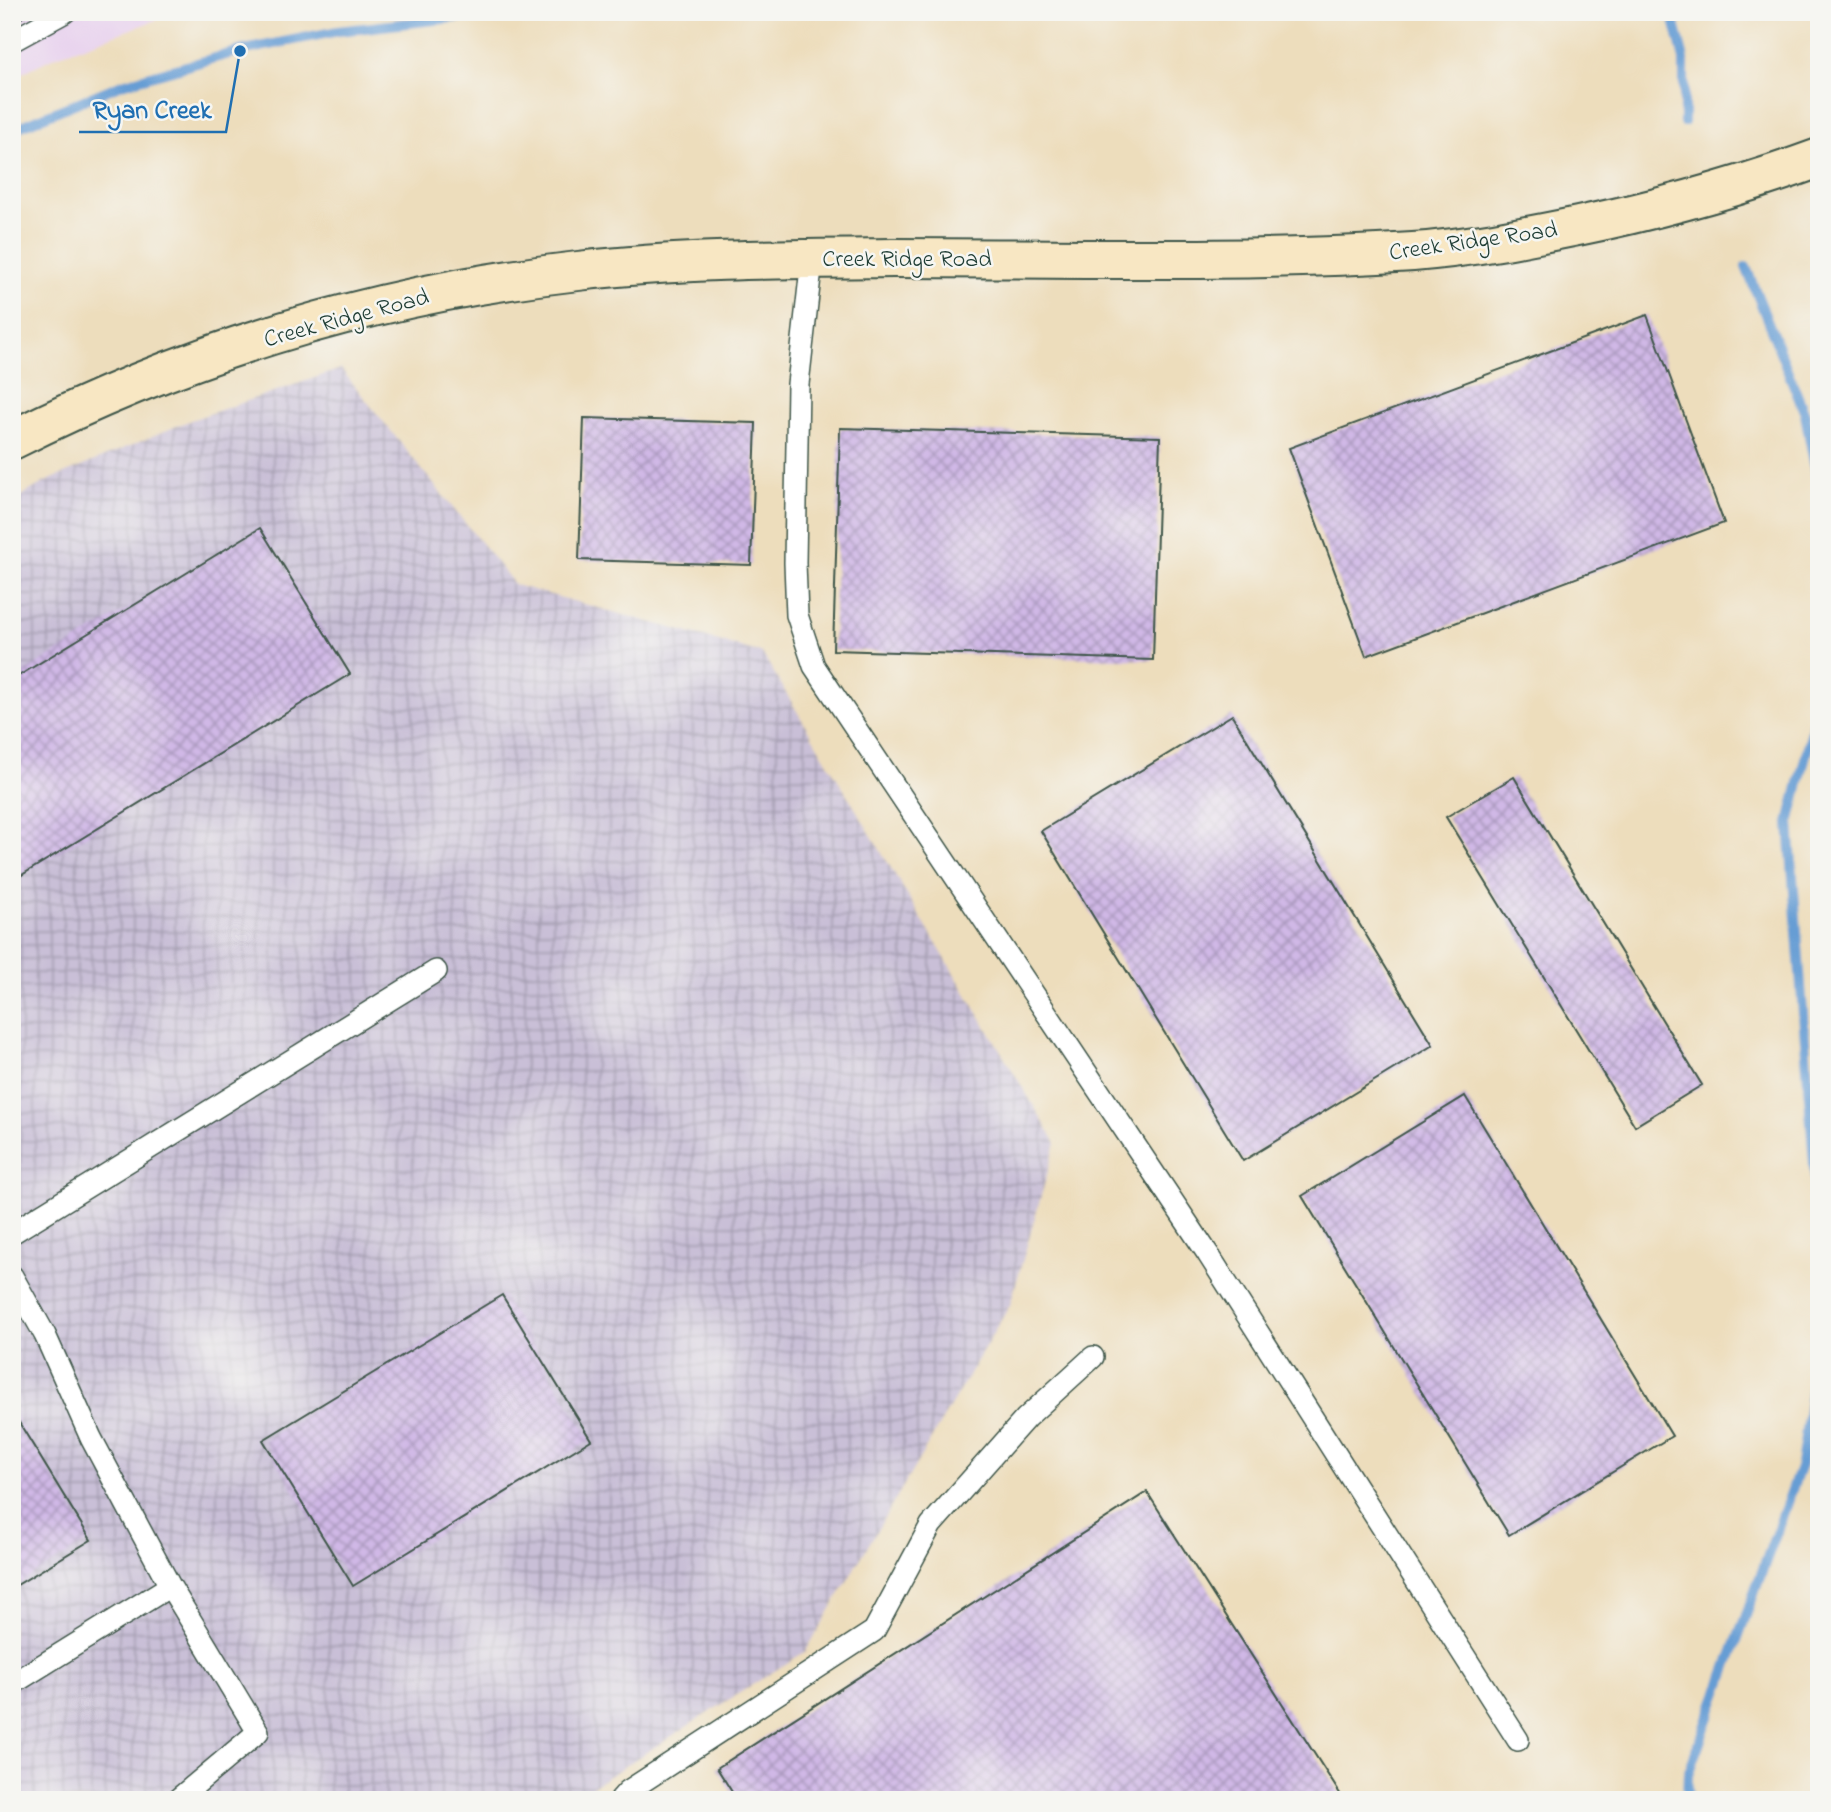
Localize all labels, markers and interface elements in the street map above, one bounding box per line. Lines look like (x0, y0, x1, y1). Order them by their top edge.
callout: Ryan Creek (79, 85, 226, 132)
text: Ryan Creek (92, 93, 212, 131)
street label: Creek Ridge Road (1387, 213, 1560, 272)
street label: Creek Ridge Road (822, 243, 992, 278)
street label: Creek Ridge Road (260, 280, 434, 358)

